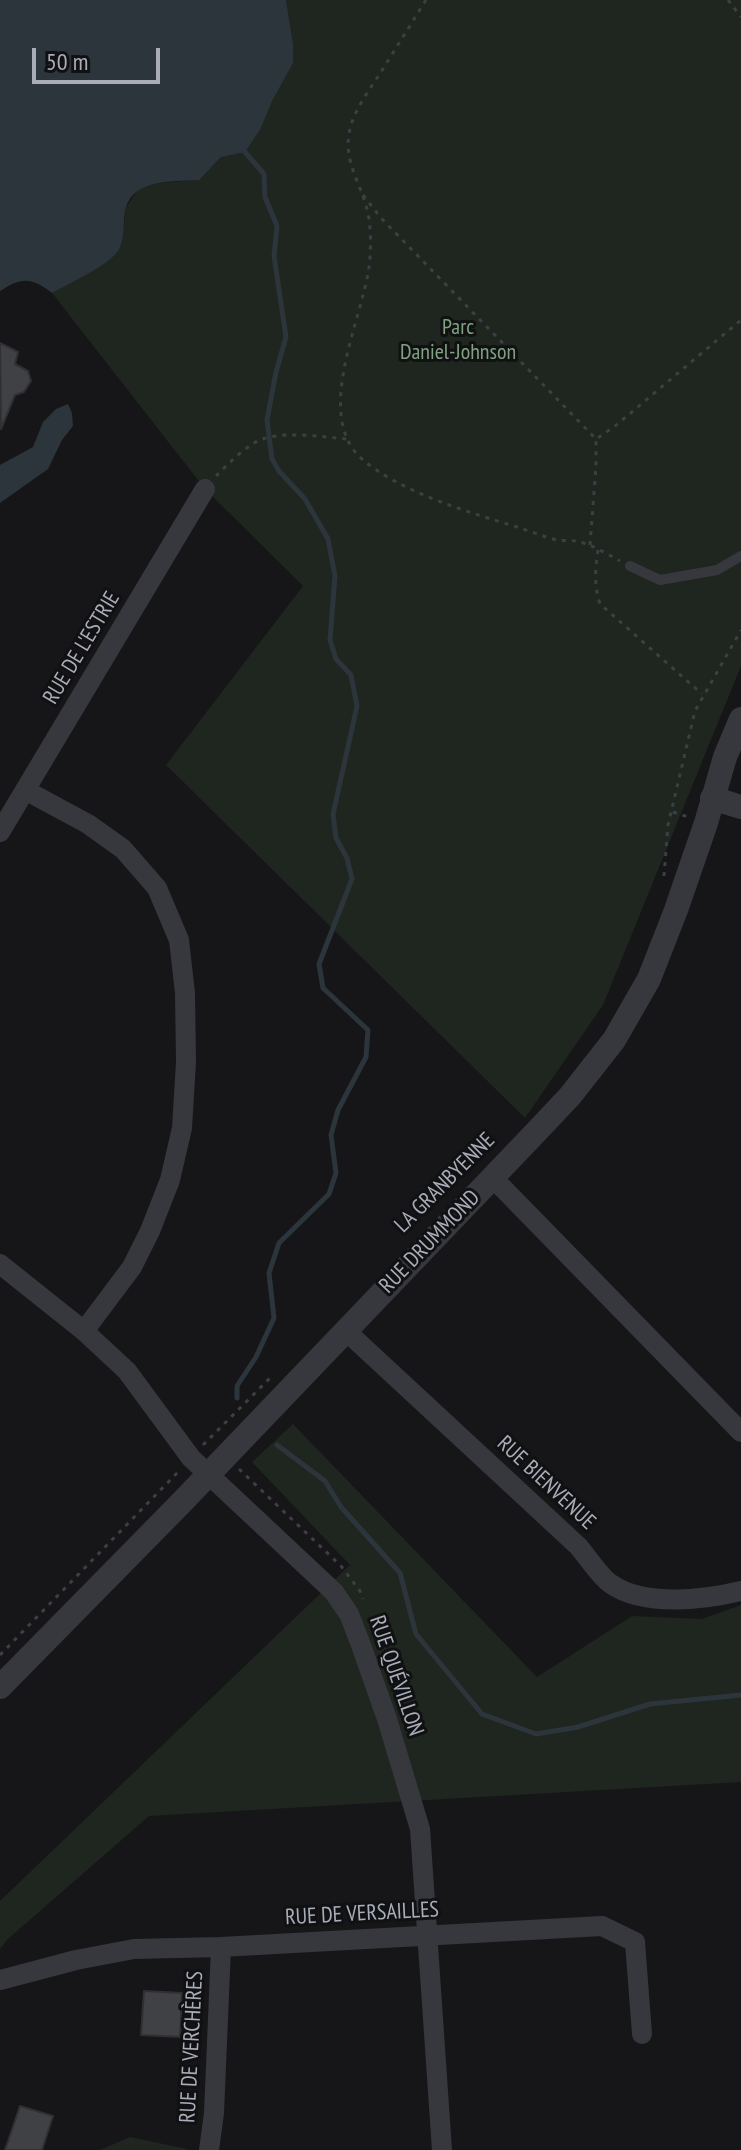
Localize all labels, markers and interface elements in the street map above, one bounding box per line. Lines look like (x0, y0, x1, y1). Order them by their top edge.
scale bar (36, 32, 164, 82)
text: 50 m (46, 46, 88, 77)
park label: Parc Daniel-Johnson (400, 315, 516, 366)
street label: RUE DE L'ESTRIE (38, 587, 126, 709)
street label: LA GRANBYENNE (390, 1128, 500, 1238)
street label: RUE DRUMMOND (374, 1185, 486, 1299)
street label: RUE BIENVENUE (491, 1431, 601, 1535)
street label: RUE QUÉVILLON (363, 1612, 429, 1740)
street label: RUE DE VERSAILLES (284, 1897, 440, 1931)
street label: RUE DE VERCHÈRES (175, 1970, 209, 2124)

